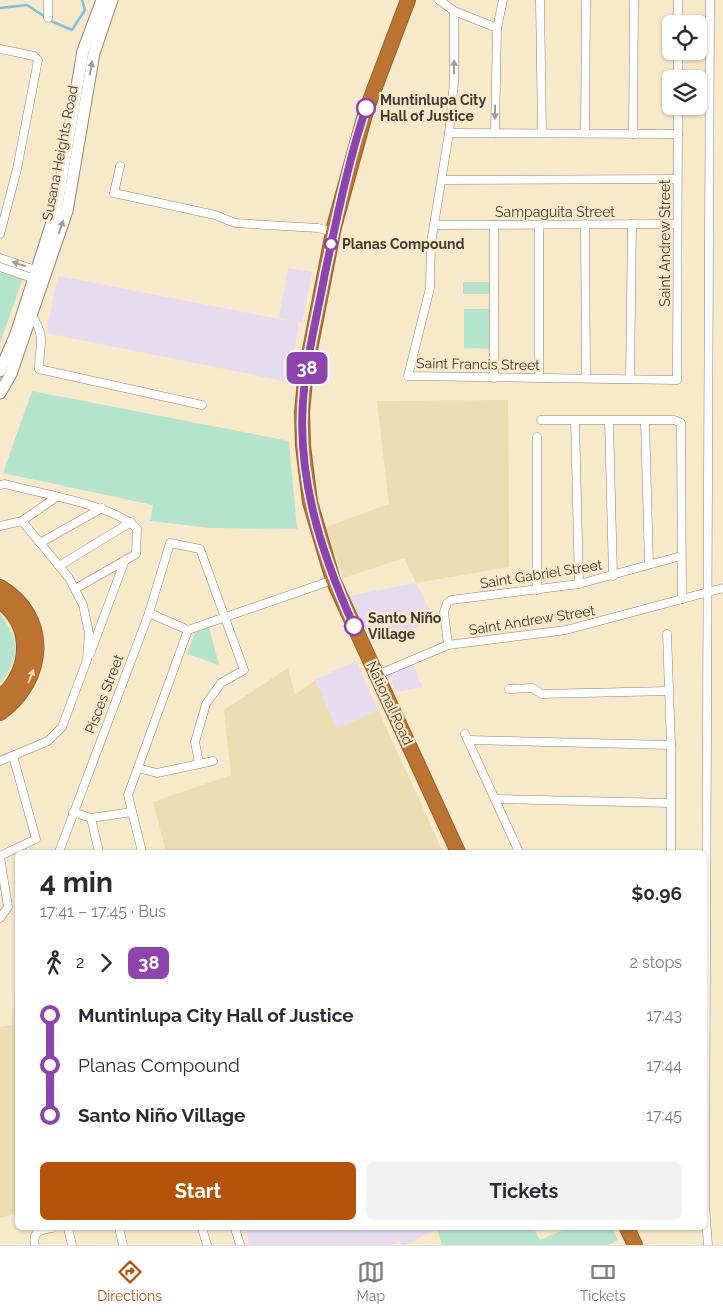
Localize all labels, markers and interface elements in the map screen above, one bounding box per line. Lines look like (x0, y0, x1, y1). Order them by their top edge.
map controls (662, 15, 707, 115)
button: locate (662, 15, 707, 60)
one-way arrow (88, 59, 96, 75)
one-way arrow (450, 59, 458, 75)
button: layers (662, 70, 707, 115)
street label: Susana Heights Road (39, 84, 81, 222)
place label: Muntinlupa City Hall of Justice (380, 92, 486, 124)
marker: Muntinlupa City Hall of Justice (356, 98, 376, 118)
one-way arrow (491, 104, 499, 120)
street label: Saint Andrew Street (657, 179, 673, 307)
street label: Sampaguita Street (495, 204, 615, 220)
one-way arrow (57, 219, 65, 234)
place label: Planas Compound (342, 236, 465, 252)
marker: Planas Compound (324, 237, 338, 251)
one-way arrow (11, 260, 26, 268)
line badge: 38 (284, 352, 330, 384)
street label: Saint Francis Street (416, 355, 540, 373)
text: 38 (297, 357, 317, 378)
street label: Saint Gabriel Street (479, 556, 604, 592)
street label: Saint Andrew Street (468, 602, 597, 638)
place label: Santo Niño Village (368, 610, 442, 642)
marker: Santo Niño Village (344, 616, 364, 636)
street label: Pisces Street (82, 652, 127, 736)
street label: National Road (364, 659, 416, 747)
one-way arrow (27, 669, 35, 683)
text: 4 min (40, 866, 113, 899)
text: $0.96 (631, 882, 682, 904)
text: 17:41 – 17:45 · Bus (40, 902, 166, 921)
icon: walk (40, 949, 68, 977)
icon: forward (92, 949, 120, 977)
text: 38 (138, 952, 159, 973)
text: 2 (76, 953, 84, 972)
text: 2 stops (630, 953, 682, 972)
text: Muntinlupa City Hall of Justice (78, 1004, 354, 1026)
text: 17:43 (646, 1006, 682, 1025)
text: Planas Compound (78, 1054, 240, 1076)
text: 17:44 (646, 1056, 682, 1075)
text: Santo Niño Village (78, 1104, 246, 1126)
text: 17:45 (646, 1106, 682, 1125)
button: Start (40, 1162, 356, 1220)
button: Tickets (366, 1162, 682, 1220)
tab: Directions (97, 1258, 162, 1304)
tab: Map (357, 1258, 385, 1304)
tab: Tickets (580, 1258, 626, 1304)

